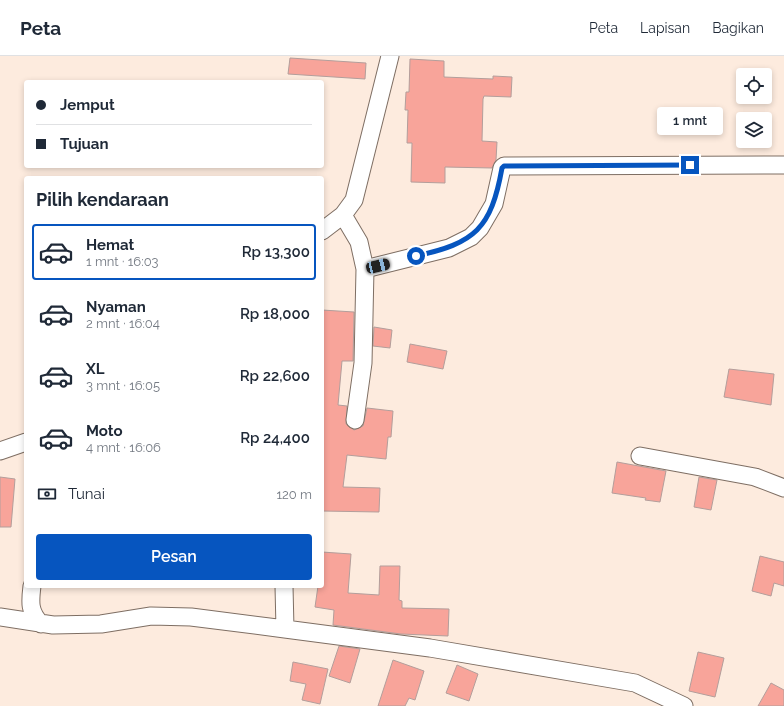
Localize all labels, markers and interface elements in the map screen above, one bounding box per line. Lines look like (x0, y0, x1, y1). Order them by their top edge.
text: Peta (20, 17, 61, 39)
text: Peta (589, 20, 618, 36)
text: Lapisan (640, 20, 690, 36)
text: Bagikan (712, 20, 764, 36)
map controls (736, 68, 772, 148)
button: locate (736, 68, 772, 104)
text: Jemput (60, 96, 115, 114)
callout: 1 mnt (657, 107, 723, 135)
button: layers (736, 112, 772, 148)
text: 1 mnt (673, 113, 707, 128)
text: Tujuan (60, 135, 109, 153)
route end (681, 156, 699, 174)
text: Pilih kendaraan (36, 189, 169, 210)
icon: car (38, 234, 74, 270)
text: Hemat (86, 236, 134, 254)
text: Rp 13,300 (242, 243, 310, 261)
route start (407, 247, 425, 265)
text: 1 mnt · 16:03 (86, 254, 159, 269)
car (365, 257, 391, 275)
icon: car (38, 296, 74, 332)
text: Nyaman (86, 298, 146, 316)
text: Rp 18,000 (240, 305, 310, 323)
text: 2 mnt · 16:04 (86, 316, 160, 331)
icon: car (38, 358, 74, 394)
text: XL (86, 360, 104, 378)
text: Rp 22,600 (240, 367, 310, 385)
text: 3 mnt · 16:05 (86, 378, 160, 393)
icon: car (38, 420, 74, 456)
text: Moto (86, 422, 123, 440)
text: Rp 24,400 (240, 429, 310, 447)
text: 4 mnt · 16:06 (86, 440, 161, 455)
icon: cash (36, 483, 58, 505)
text: Tunai (68, 485, 105, 503)
text: 120 m (276, 487, 312, 502)
button: Pesan (36, 534, 312, 580)

